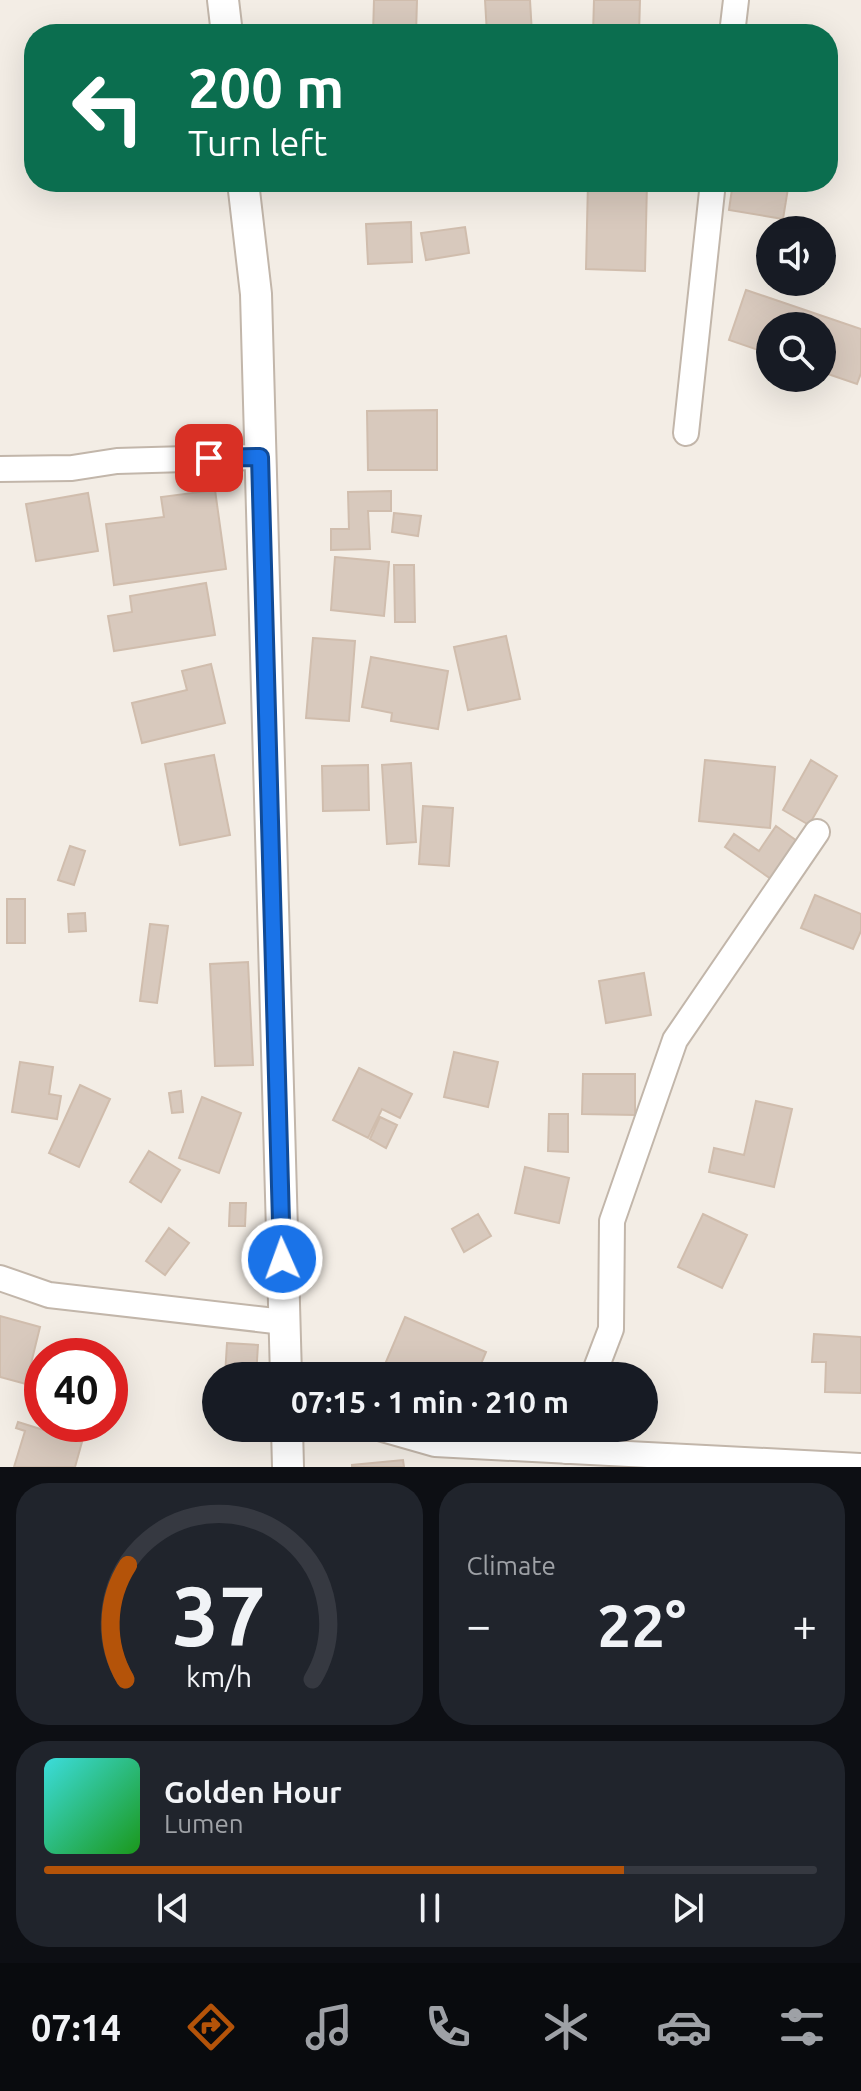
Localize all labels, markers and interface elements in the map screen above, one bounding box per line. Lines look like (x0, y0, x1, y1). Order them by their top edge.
icon: left (56, 56, 160, 160)
text: 200 m (188, 56, 344, 119)
text: Turn left (188, 122, 327, 163)
map controls (756, 216, 836, 392)
button: sound (756, 216, 836, 296)
button: search (756, 312, 836, 392)
pin (175, 424, 243, 492)
icon: arrive (187, 436, 231, 480)
position arrow (240, 1217, 324, 1301)
speed limit sign: 40 (24, 1338, 128, 1442)
text: 07:15 · 1 min · 210 m (291, 1385, 569, 1419)
text: Climate (467, 1551, 556, 1580)
text: 37 (172, 1568, 266, 1662)
text: 22° (597, 1591, 686, 1658)
text: − (467, 1600, 491, 1649)
text: + (792, 1600, 817, 1649)
text: km/h (186, 1660, 252, 1692)
text: Golden Hour (164, 1775, 342, 1809)
text: Lumen (164, 1809, 244, 1838)
icon: previous (151, 1886, 195, 1930)
icon: pause (408, 1886, 452, 1930)
icon: next (666, 1886, 710, 1930)
icon: directions (183, 1999, 239, 2055)
icon: music (301, 1999, 357, 2055)
icon: phone (420, 1999, 476, 2055)
icon: climate (538, 1999, 594, 2055)
icon: car (656, 1999, 712, 2055)
icon: filters (774, 1999, 830, 2055)
text: 07:14 (31, 2007, 121, 2048)

